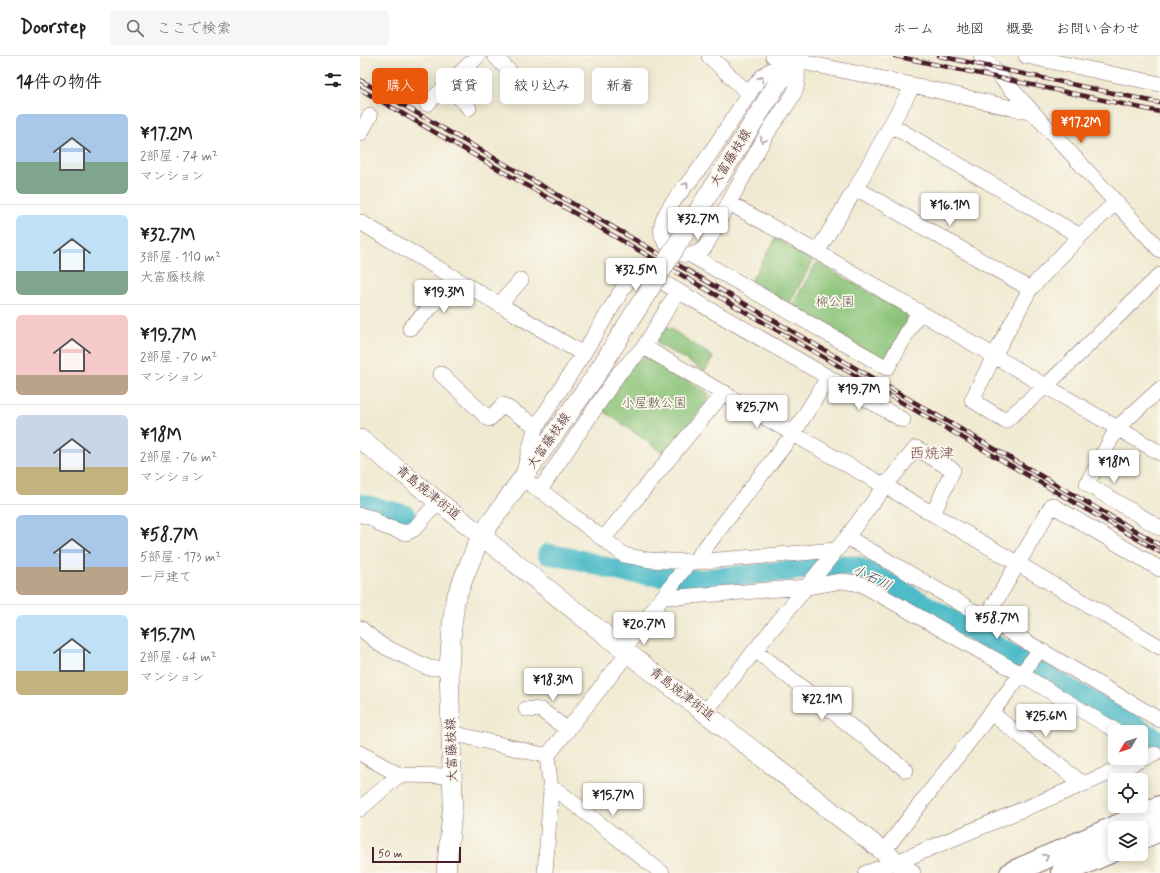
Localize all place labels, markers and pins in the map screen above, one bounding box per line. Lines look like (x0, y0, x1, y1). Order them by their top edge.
pin: ¥17.2M (1048, 110, 1114, 144)
pin: ¥16.1M (917, 193, 983, 227)
pin: ¥32.7M (665, 207, 731, 241)
pin: ¥32.5M (603, 258, 669, 292)
pin: ¥19.3M (411, 280, 477, 314)
pin: ¥19.7M (826, 377, 892, 411)
pin: ¥25.7M (724, 395, 790, 429)
pin: ¥18M (1090, 450, 1138, 484)
pin: ¥58.7M (964, 606, 1030, 640)
pin: ¥20.7M (611, 612, 677, 646)
pin: ¥18.3M (520, 668, 586, 702)
pin: ¥22.1M (789, 687, 855, 721)
pin: ¥25.6M (1013, 704, 1079, 738)
pin: ¥15.7M (580, 783, 646, 817)

